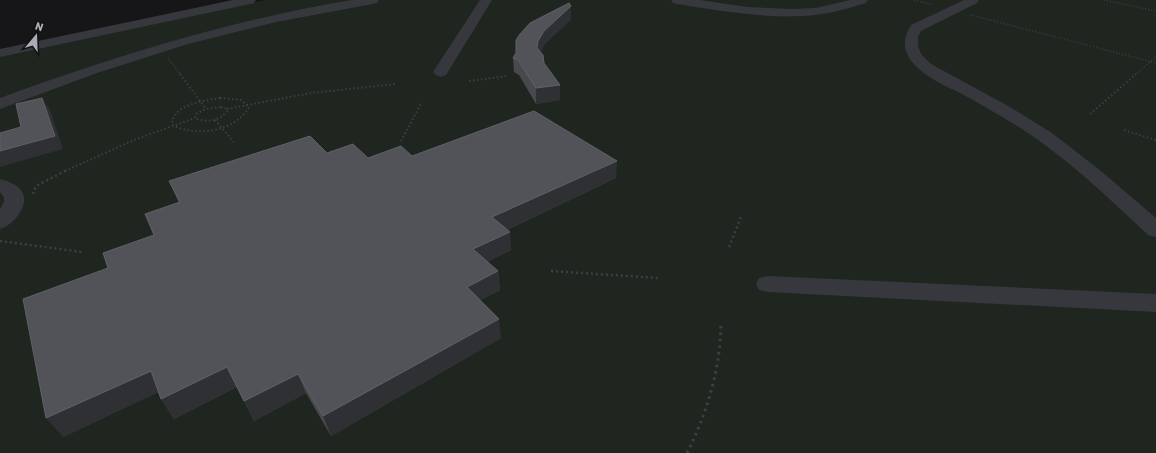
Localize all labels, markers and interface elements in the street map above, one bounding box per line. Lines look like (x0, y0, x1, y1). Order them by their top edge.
north arrow (16, 16, 56, 56)
text: N (33, 20, 45, 34)

